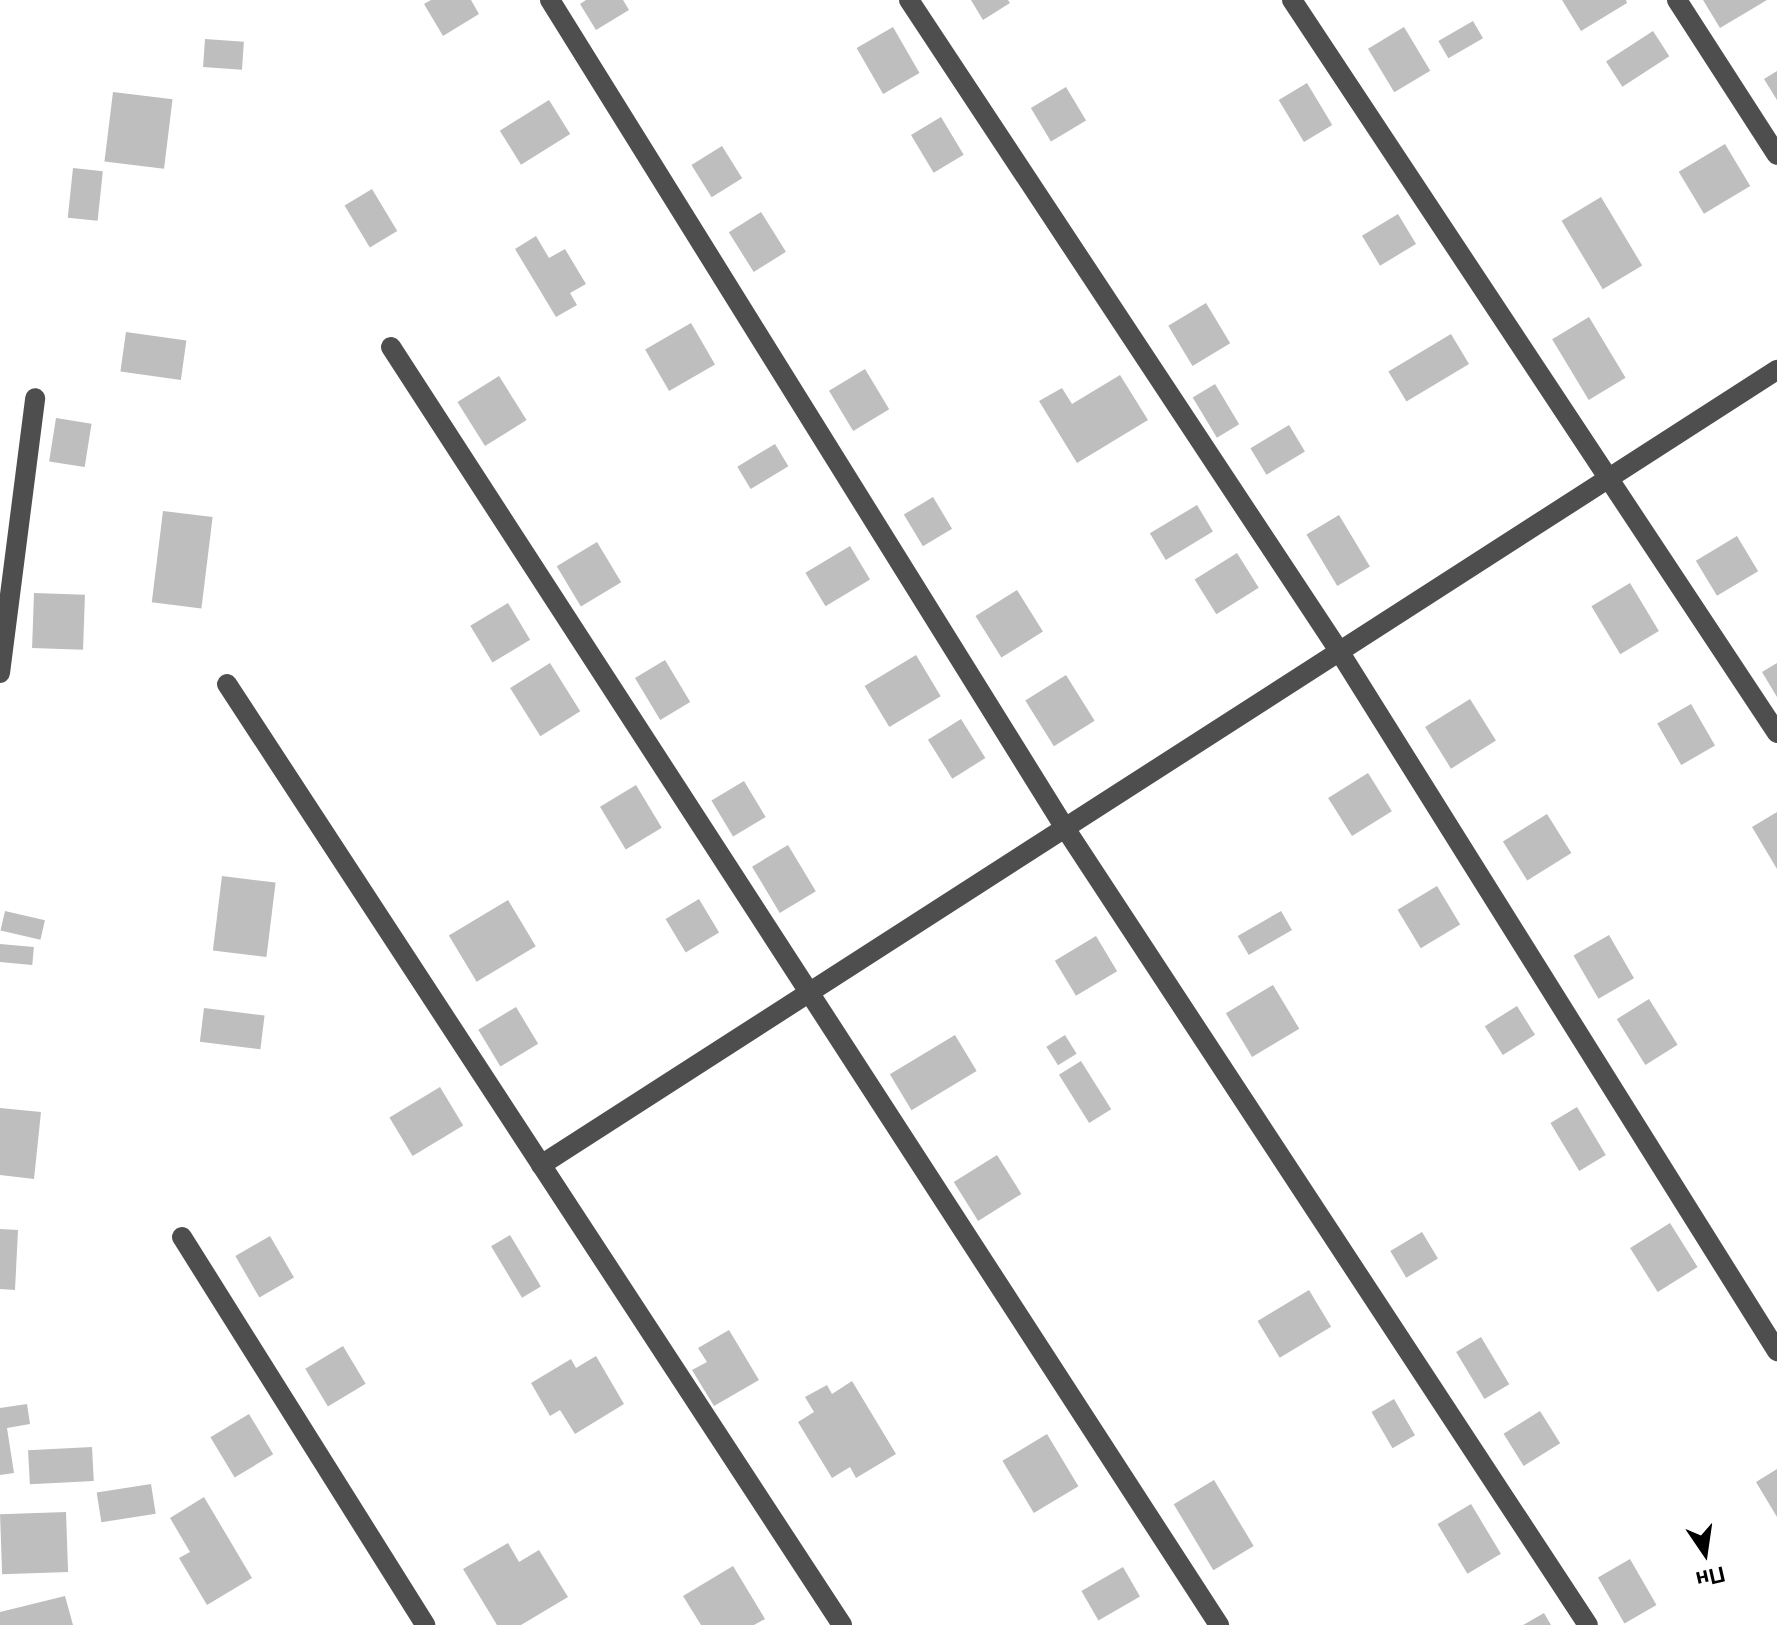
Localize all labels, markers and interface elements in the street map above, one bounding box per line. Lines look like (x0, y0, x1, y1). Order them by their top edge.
north arrow (1665, 1513, 1745, 1593)
text: Пн (1693, 1559, 1728, 1594)

